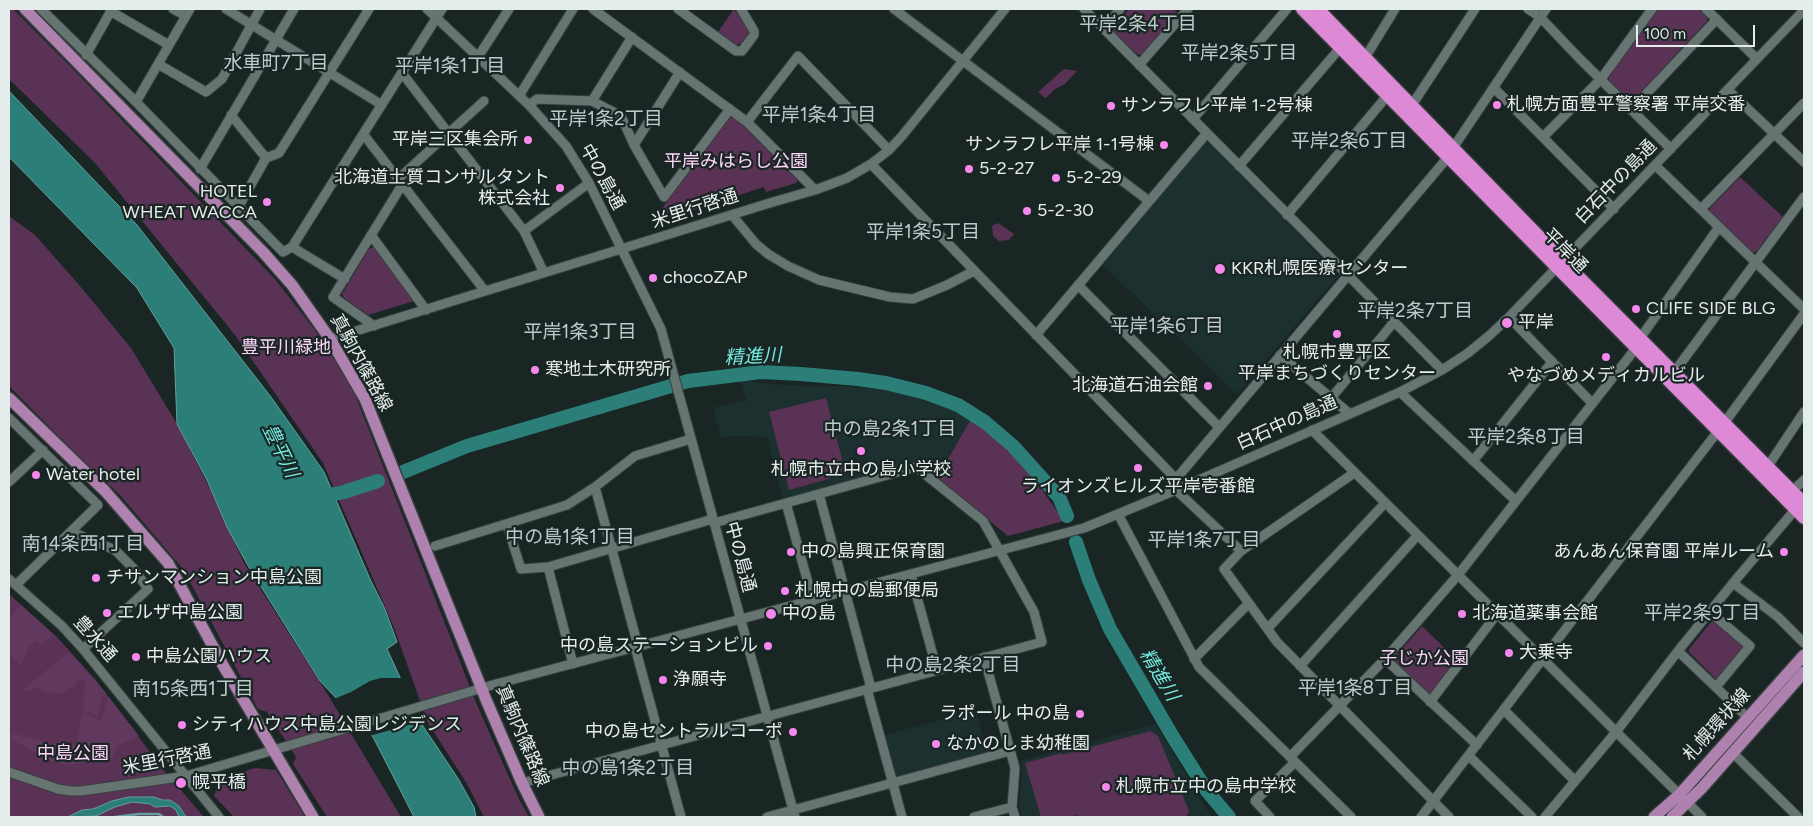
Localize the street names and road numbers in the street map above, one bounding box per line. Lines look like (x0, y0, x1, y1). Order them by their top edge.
street label: 白石中の島通 (1571, 136, 1661, 228)
street label: 中の島通 (575, 140, 629, 214)
street label: 米里行啓通 (649, 185, 741, 233)
street label: 平岸通 (1538, 224, 1592, 278)
street label: 真駒内篠路線 (325, 311, 397, 415)
street label: 白石中の島通 (1233, 391, 1341, 455)
street label: 中の島通 (720, 519, 760, 595)
street label: 豊水通 (69, 612, 121, 666)
street label: 真駒内篠路線 (491, 682, 553, 790)
street label: 札幌環状線 (1679, 684, 1755, 766)
street label: 米里行啓通 (121, 741, 213, 779)

